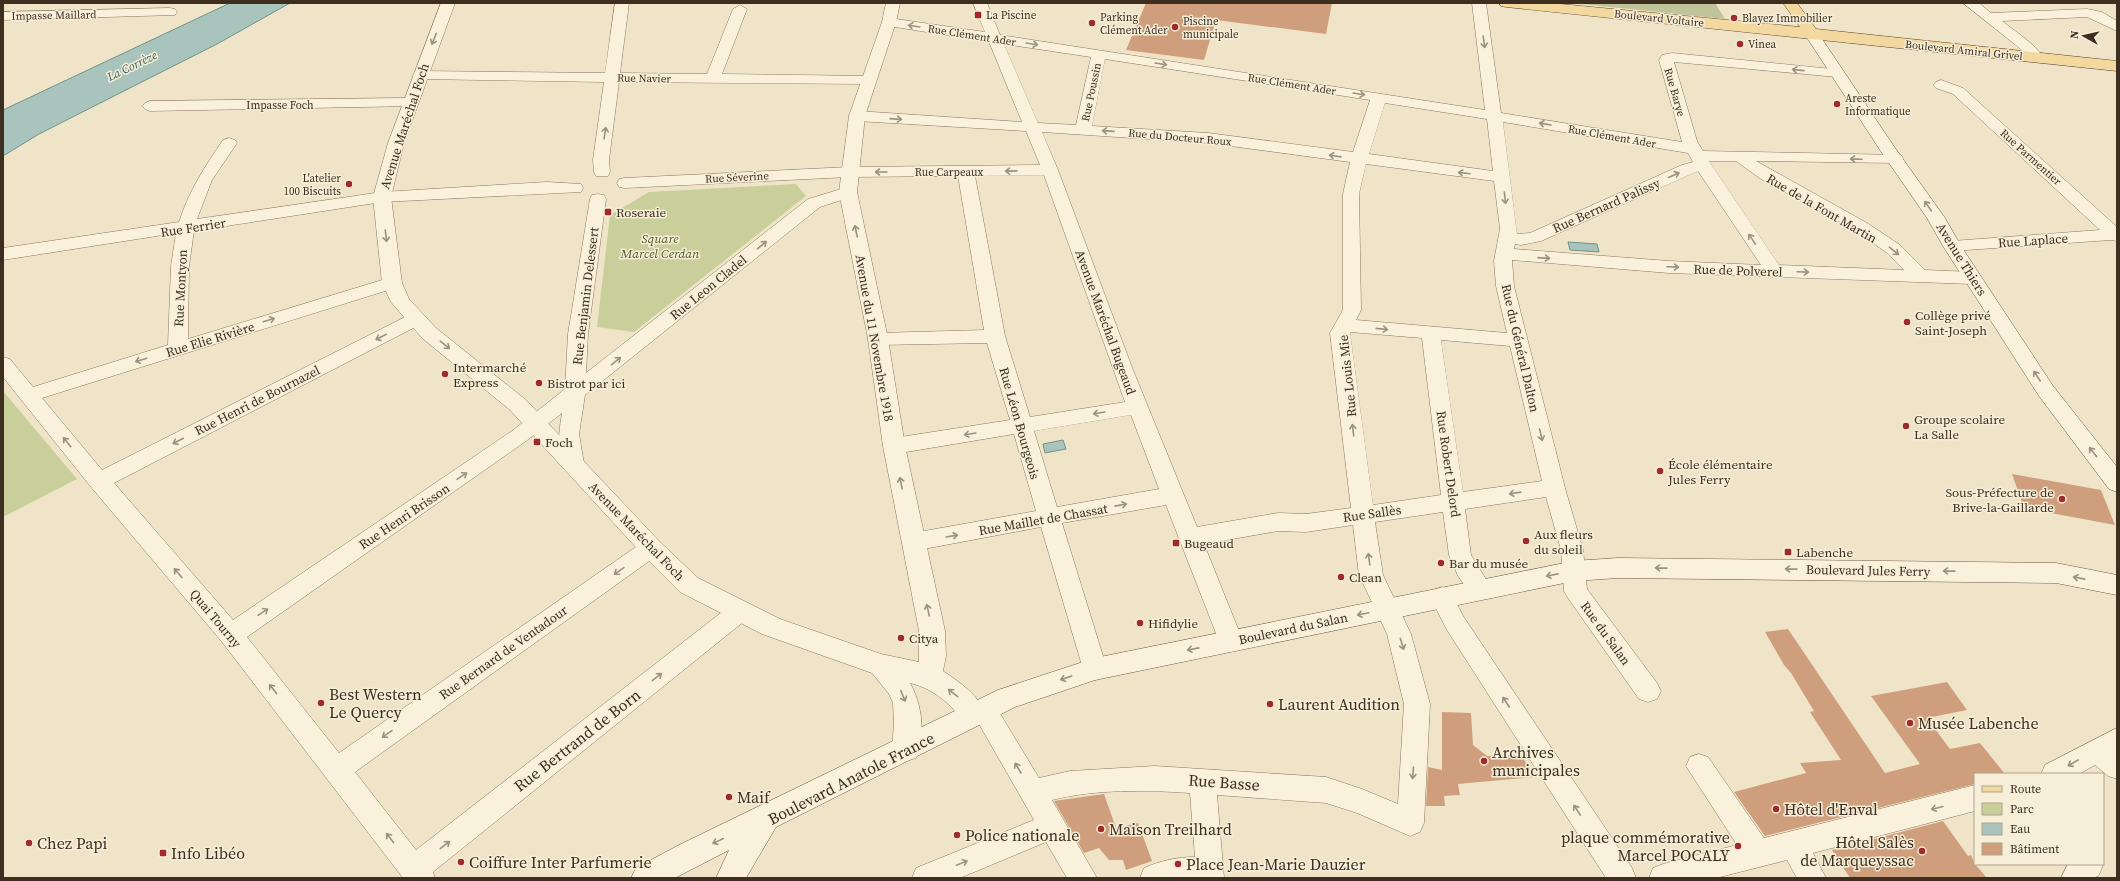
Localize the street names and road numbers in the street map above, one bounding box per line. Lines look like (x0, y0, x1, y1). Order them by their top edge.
street label: Boulevard Voltaire (1613, 6, 1705, 31)
street label: Impasse Maillard (11, 7, 97, 24)
street label: Rue Clément Ader (927, 21, 1017, 50)
street label: Boulevard Amiral Grivel (1904, 37, 2023, 64)
street label: Avenue Maréchal Foch (376, 61, 433, 191)
street label: Rue Poussin (1078, 61, 1105, 123)
street label: Rue Barye (1660, 66, 1689, 118)
street label: Rue Clément Ader (1247, 70, 1337, 99)
street label: Rue Navier (617, 71, 671, 86)
street label: Impasse Foch (246, 98, 314, 113)
street label: Rue Clément Ader (1567, 121, 1657, 152)
street label: Rue du Docteur Roux (1128, 126, 1233, 150)
street label: Rue Parmentier (1997, 126, 2065, 189)
street label: Rue Carpeaux (915, 165, 983, 180)
street label: Rue Séverine (705, 168, 770, 187)
street label: Rue de la Font Martin (1763, 170, 1880, 247)
street label: Rue Bernard Palissy (1550, 174, 1663, 237)
street label: Rue Ferrier (159, 214, 228, 241)
street label: Avenue Thiers (1932, 220, 1991, 299)
street label: Rue Benjamin Delessert (569, 225, 602, 366)
street label: Rue Laplace (1997, 230, 2069, 251)
street label: Avenue Maréchal Bugeaud (1071, 247, 1140, 398)
street label: Rue Montyon (170, 249, 191, 327)
street label: Rue Leon Cladel (666, 251, 750, 324)
street label: Avenue du 11 Novembre 1918 (851, 253, 898, 423)
street label: Rue de Polverel (1693, 260, 1783, 281)
street label: Rue du Général Dalton (1497, 282, 1544, 414)
street label: Rue Elie Rivière (164, 318, 257, 361)
street label: Rue Louis Mie (1335, 334, 1360, 418)
street label: Rue Henri de Bournazel (192, 361, 323, 439)
street label: Rue Léon Bourgeois (995, 365, 1044, 482)
street label: Rue Robert Delord (1433, 410, 1464, 519)
street label: Avenue Maréchal Foch (585, 478, 689, 585)
street label: Rue Henri Brisson (356, 480, 453, 553)
street label: Rue Maillet de Chassat (977, 500, 1110, 539)
street label: Rue Sallès (1342, 501, 1403, 526)
street label: Boulevard Jules Ferry (1806, 561, 1931, 580)
street label: Quai Tourny (186, 586, 245, 651)
street label: Rue du Salan (1577, 598, 1635, 669)
street label: Rue Bernard de Ventadour (436, 601, 571, 703)
street label: Boulevard du Salan (1237, 609, 1349, 648)
street label: Rue Bertrand de Born (509, 683, 645, 796)
street label: Boulevard Anatole France (764, 726, 938, 830)
street label: Rue Basse (1188, 769, 1260, 795)

